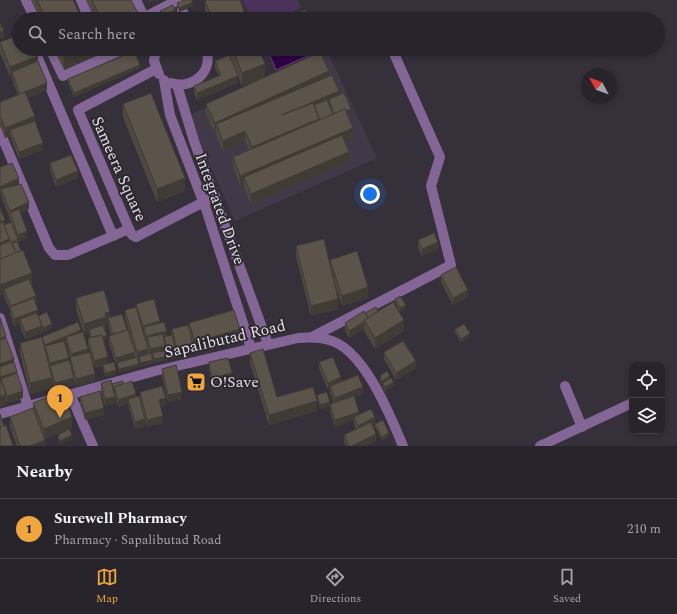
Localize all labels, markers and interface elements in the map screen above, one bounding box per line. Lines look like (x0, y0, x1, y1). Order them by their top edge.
search box (12, 12, 665, 56)
icon: search (26, 23, 48, 45)
text: Search here (58, 23, 136, 46)
north arrow (581, 68, 617, 104)
street label: Sameera Square (85, 113, 153, 225)
street label: Integrated Drive (189, 150, 251, 268)
your location (360, 184, 380, 204)
street label: Sapalibutad Road (162, 313, 288, 365)
map controls (629, 362, 665, 434)
button: locate (629, 362, 665, 398)
place label: O!Save (210, 370, 259, 394)
supermarket icon: O!Save (185, 371, 207, 393)
pin: 1 (47, 385, 73, 418)
button: layers (629, 398, 665, 434)
text: Nearby (16, 459, 72, 485)
text: Surewell Pharmacy (54, 507, 187, 530)
text: 1 (25, 519, 33, 539)
text: 210 m (627, 519, 661, 539)
text: Pharmacy · Sapalibutad Road (54, 530, 222, 550)
tab: Map (96, 566, 118, 607)
tab: Directions (310, 566, 361, 607)
tab: Saved (553, 566, 581, 607)

